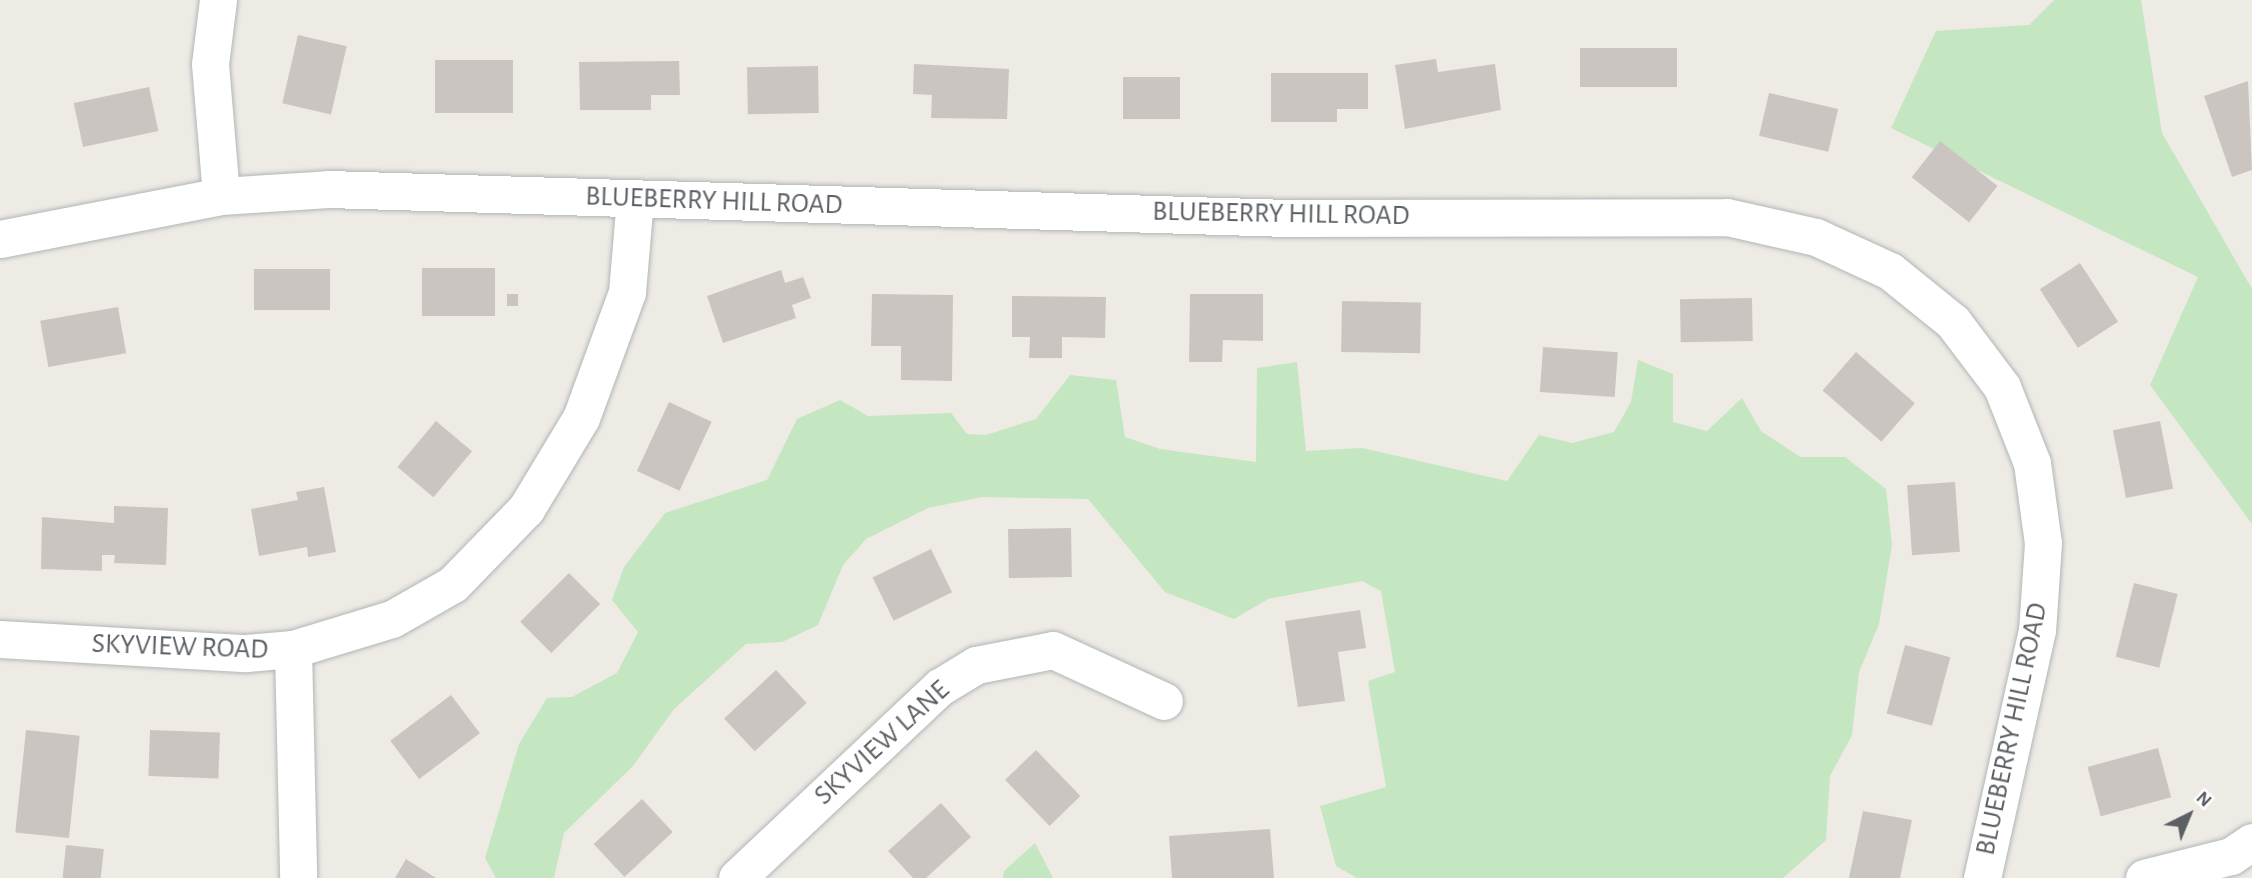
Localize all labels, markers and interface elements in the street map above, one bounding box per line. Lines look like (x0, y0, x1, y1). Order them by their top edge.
street label: BLUEBERRY HILL ROAD (585, 180, 843, 222)
street label: BLUEBERRY HILL ROAD (1152, 195, 1410, 233)
street label: BLUEBERRY HILL ROAD (1969, 600, 2055, 858)
street label: SKYVIEW ROAD (91, 627, 269, 667)
street label: SKYVIEW LANE (808, 674, 956, 812)
north arrow (2154, 780, 2224, 850)
text: N (2192, 788, 2215, 811)

